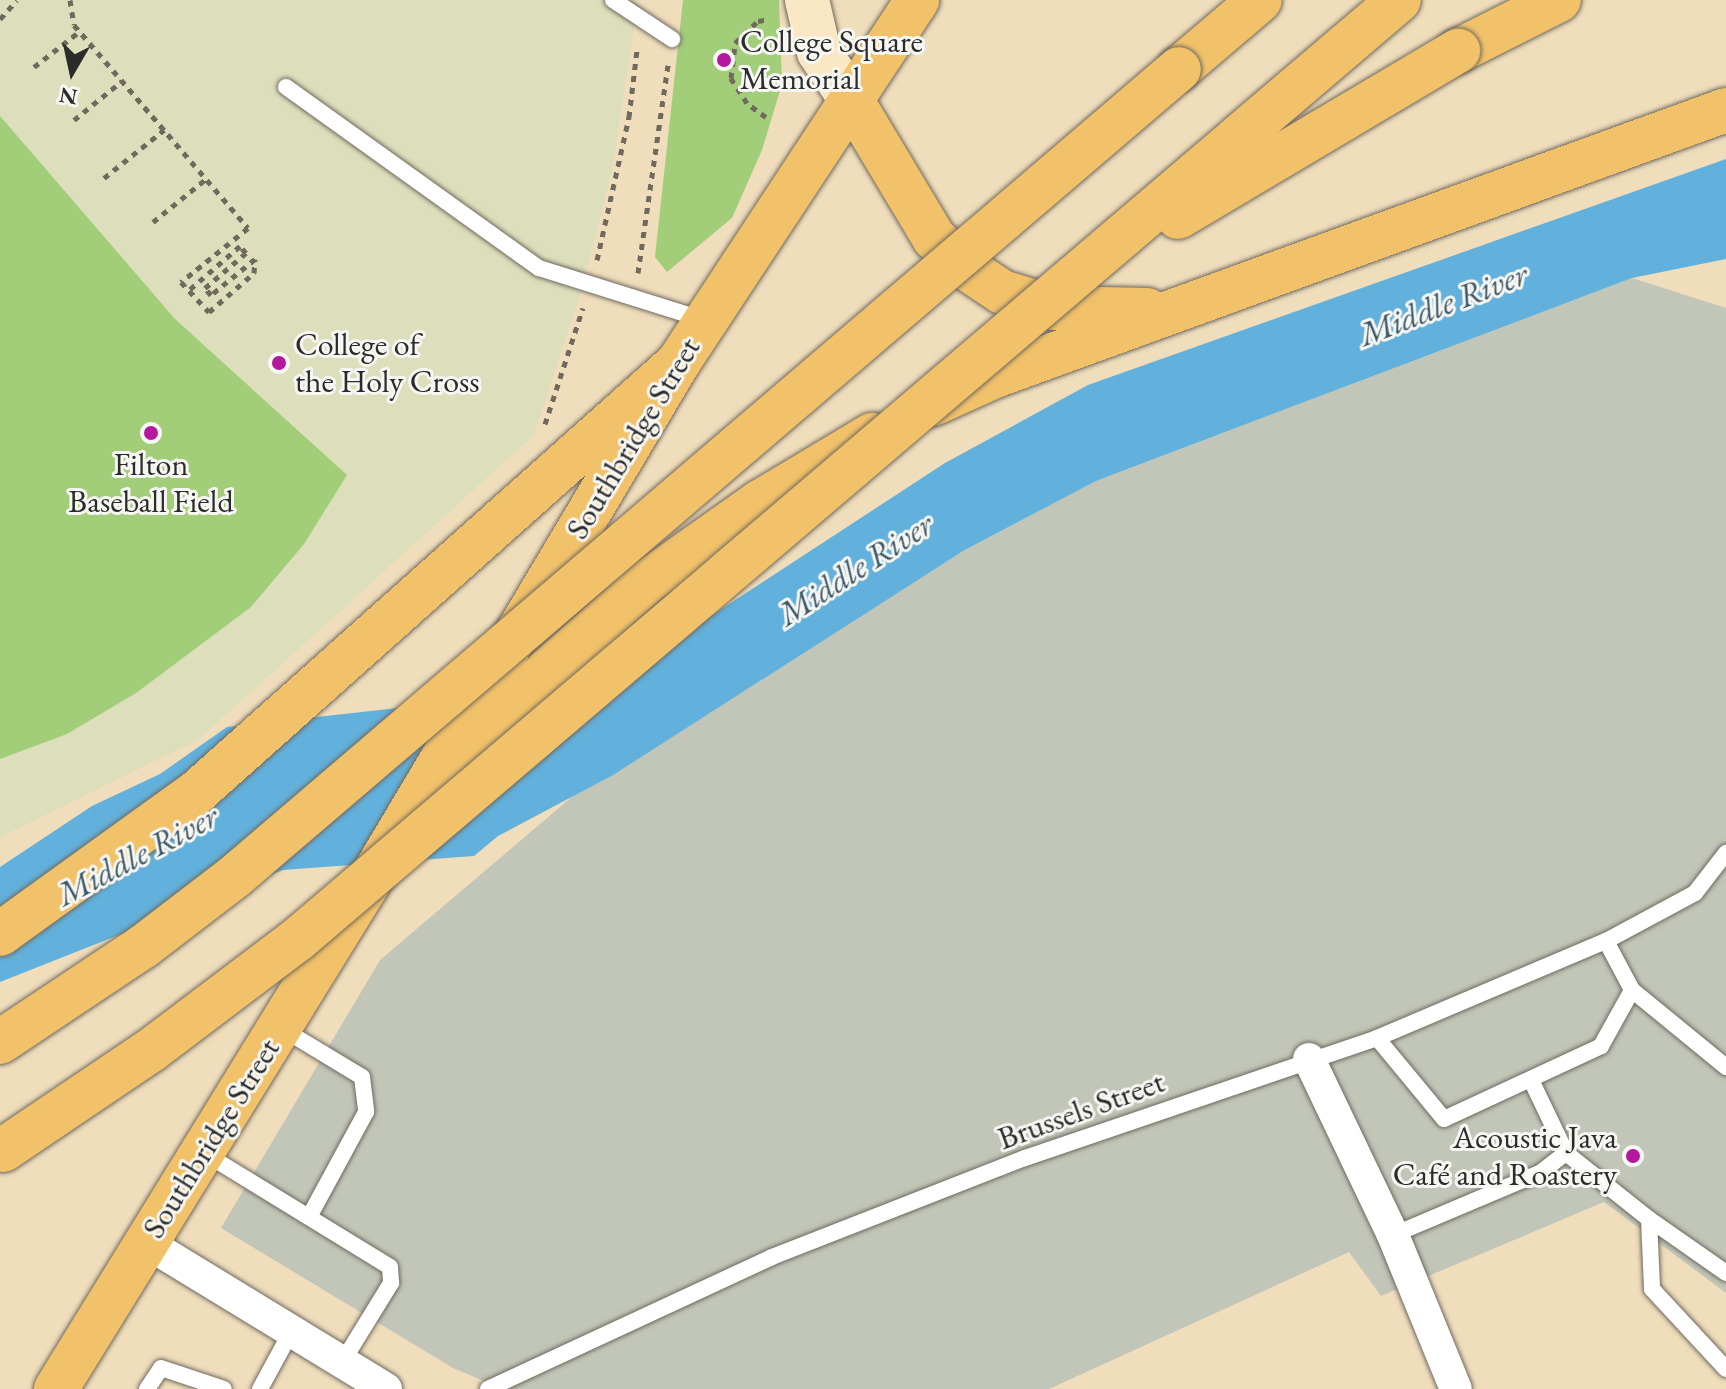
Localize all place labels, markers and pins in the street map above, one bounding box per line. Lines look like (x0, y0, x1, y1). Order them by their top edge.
place label: College Square Memorial (740, 23, 923, 98)
marker: College Square Memorial (715, 51, 733, 69)
place label: College of the Holy Cross (295, 326, 480, 401)
marker: College of the Holy Cross (270, 354, 288, 372)
marker: Filton Baseball Field (142, 424, 160, 442)
place label: Filton Baseball Field (68, 446, 234, 521)
place label: Acoustic Java Café and Roastery (1393, 1119, 1617, 1194)
marker: Acoustic Java Café and Roastery (1624, 1147, 1642, 1165)

